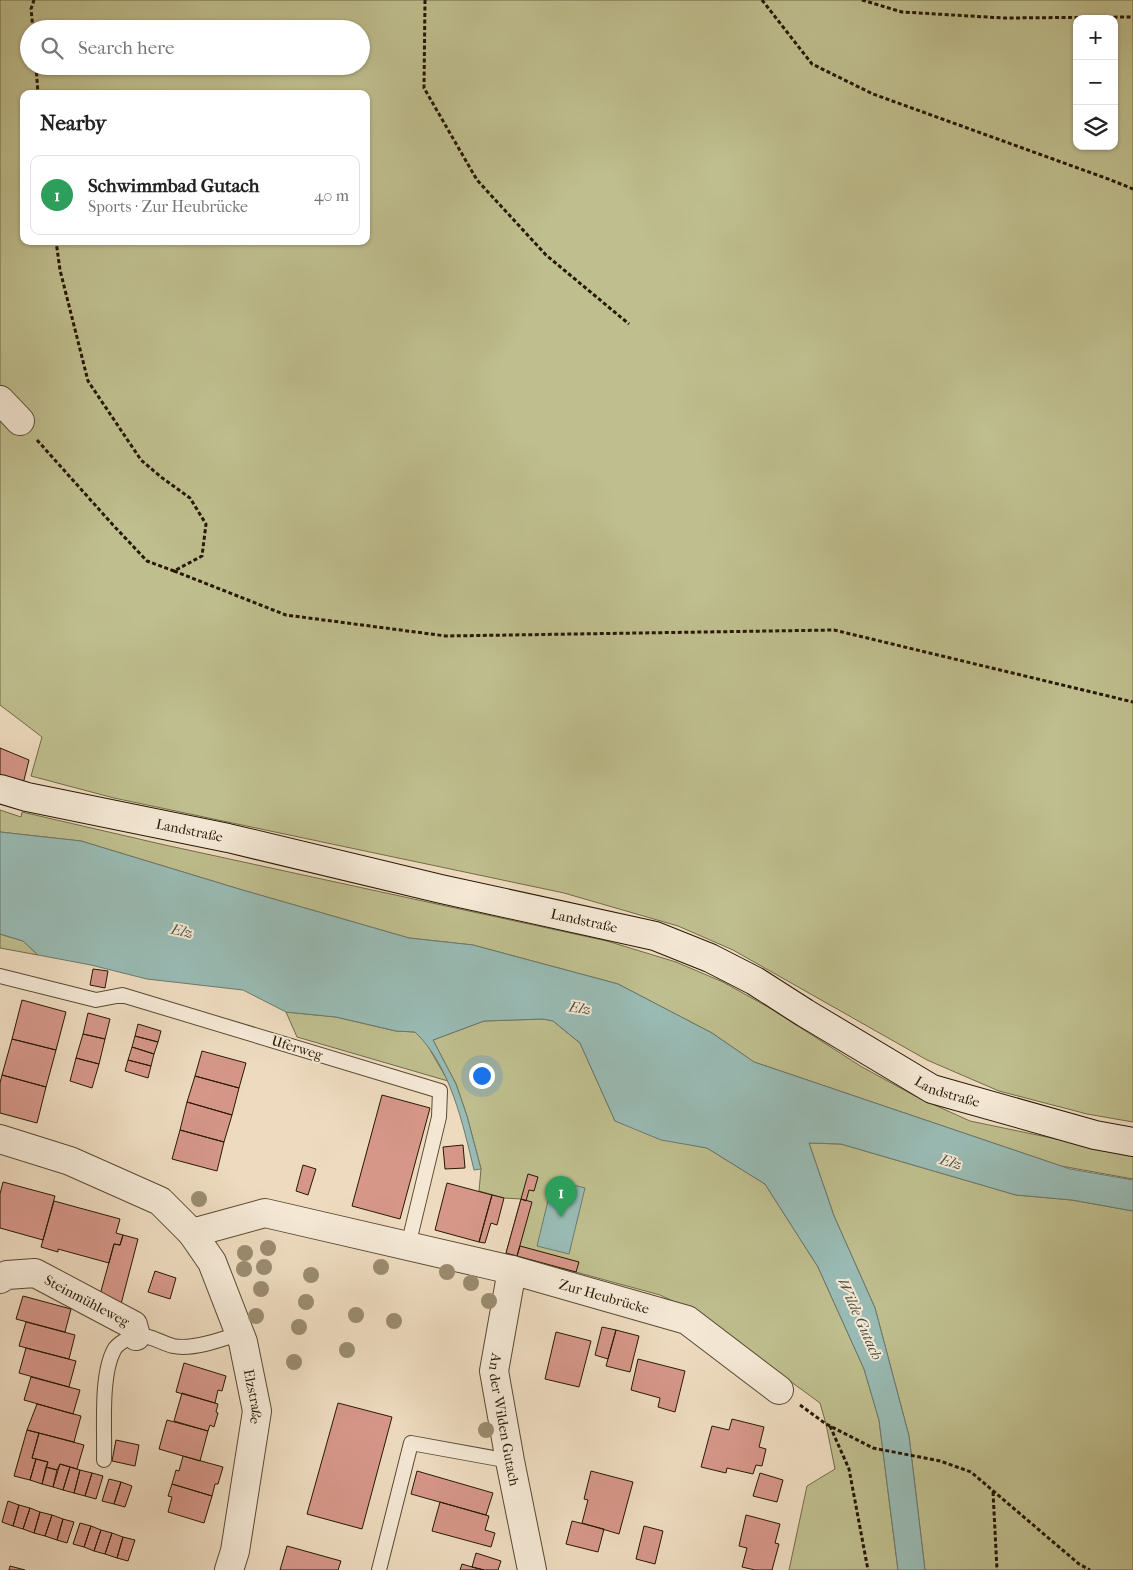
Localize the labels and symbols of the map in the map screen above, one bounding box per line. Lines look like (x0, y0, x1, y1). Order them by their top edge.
street label: Landstraße (155, 815, 225, 845)
street label: Landstraße (549, 905, 619, 936)
water label: Elz (168, 920, 195, 942)
water label: Elz (567, 997, 592, 1019)
street label: Uferweg (269, 1032, 325, 1064)
your location (469, 1063, 495, 1089)
street label: Landstraße (912, 1072, 982, 1111)
water label: Elz (937, 1150, 964, 1174)
pin: 1 (545, 1176, 577, 1217)
street label: Steinmühleweg (42, 1271, 133, 1330)
street label: Zur Heubrücke (557, 1275, 651, 1317)
water label: Wilde Gutach (834, 1275, 886, 1363)
street label: An der Wilden Gutach (486, 1351, 523, 1488)
street label: Elzstraße (240, 1368, 266, 1426)

